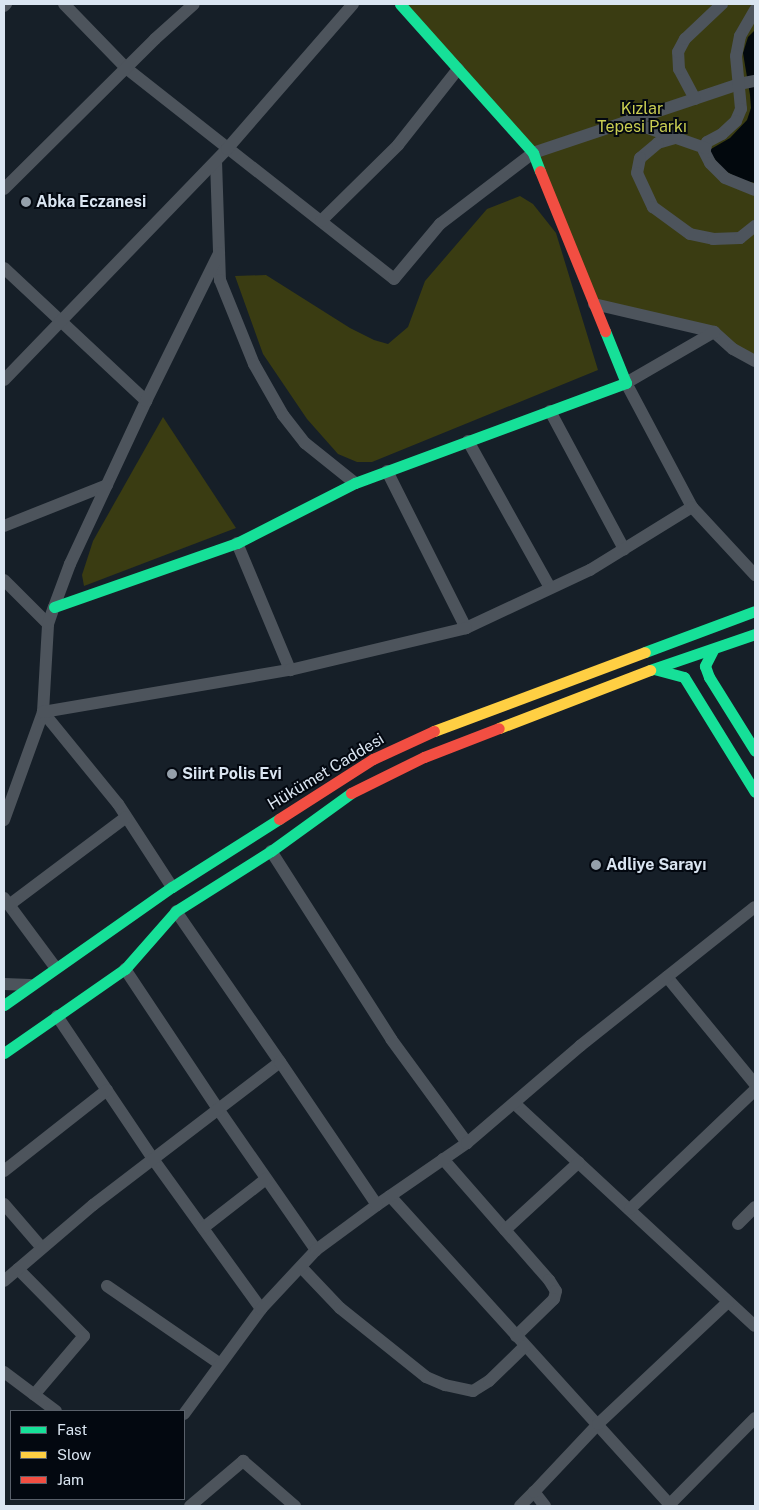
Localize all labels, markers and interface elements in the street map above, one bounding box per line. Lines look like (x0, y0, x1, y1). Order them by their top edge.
park label: Kızlar Tepesi Parkı (597, 99, 687, 137)
place label: Abka Eczanesi (36, 192, 146, 212)
marker: Abka Eczanesi (20, 196, 32, 208)
street label: Hükümet Caddesi (264, 730, 388, 814)
place label: Siirt Polis Evi (182, 764, 282, 784)
marker: Siirt Polis Evi (166, 768, 178, 780)
place label: Adliye Sarayı (606, 855, 707, 875)
marker: Adliye Sarayı (590, 859, 602, 871)
legend (10, 1410, 185, 1500)
text: Fast (57, 1421, 87, 1438)
text: Slow (57, 1446, 91, 1463)
text: Jam (57, 1471, 84, 1488)

